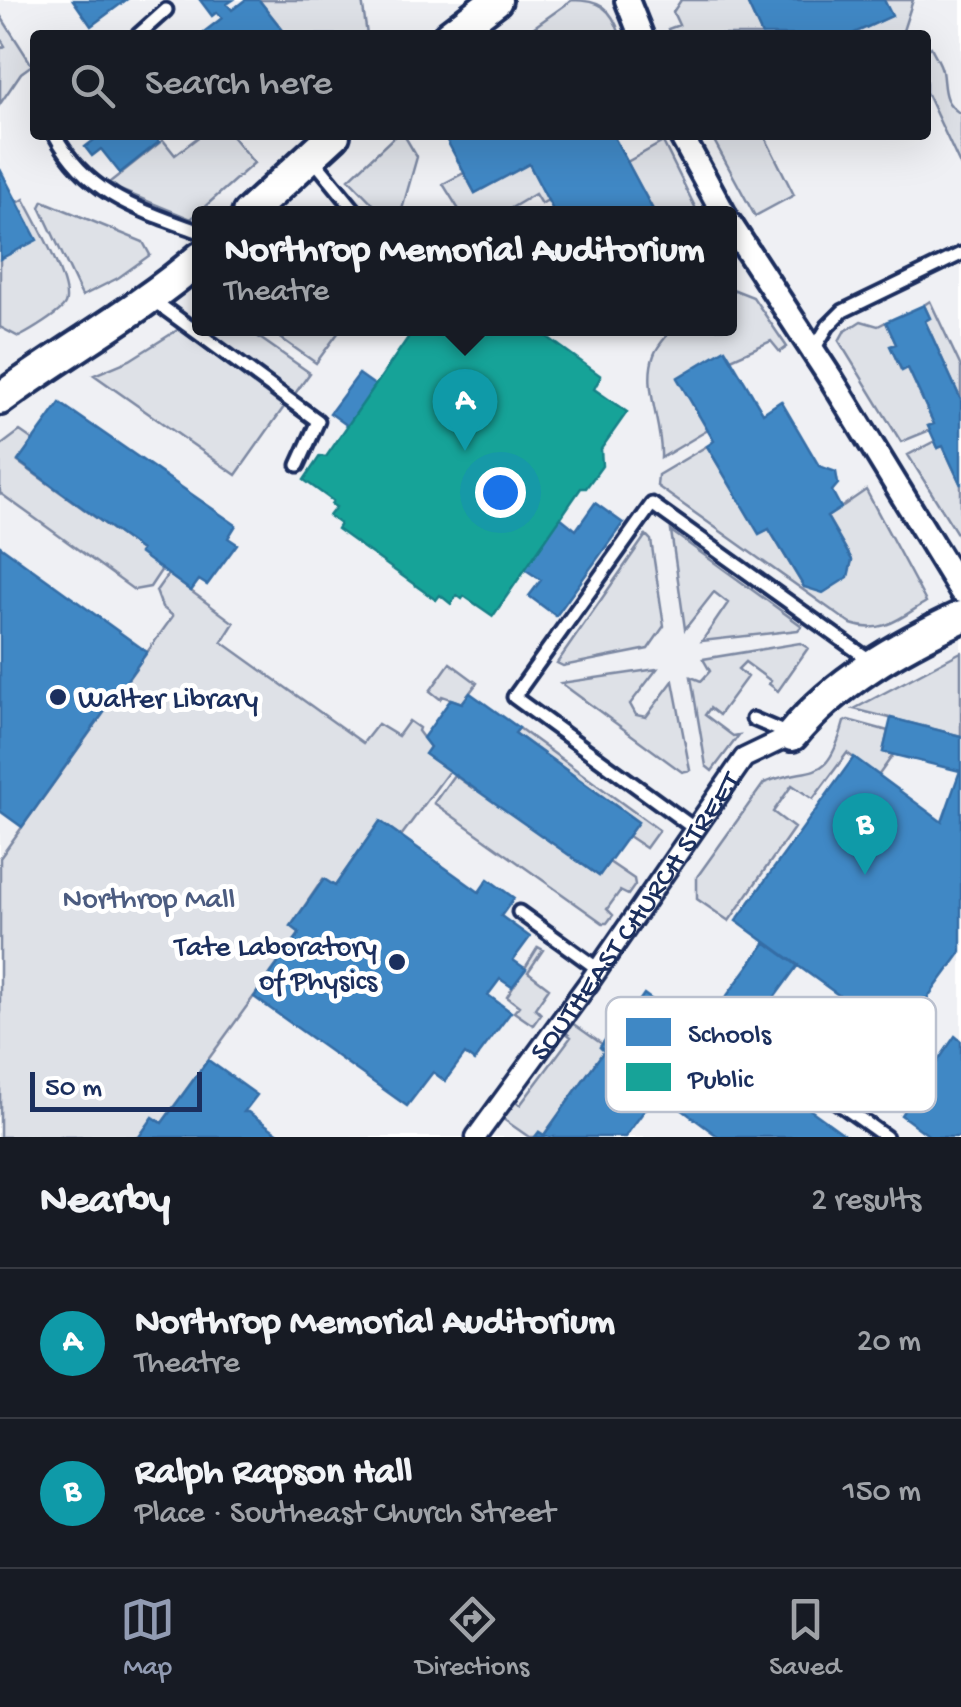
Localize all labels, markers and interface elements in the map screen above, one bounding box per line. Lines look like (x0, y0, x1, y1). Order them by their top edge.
search box (30, 30, 931, 140)
icon: search (65, 58, 120, 113)
text: Search here (145, 63, 332, 107)
popup (192, 206, 737, 336)
text: Northrop Memorial Auditorium (224, 230, 705, 274)
text: Theatre (224, 274, 329, 312)
pin: A (432, 368, 498, 451)
your location (475, 467, 526, 518)
place label: Walter Library (78, 684, 258, 719)
marker: Walter Library (47, 686, 69, 708)
street label: SOUTHEAST CHURCH STREET (524, 766, 751, 1069)
pin: B (832, 792, 898, 875)
park label: Northrop Mall (63, 884, 235, 919)
place label: Tate Laboratory of Physics (172, 932, 378, 1001)
marker: Tate Laboratory of Physics (386, 951, 408, 973)
legend (606, 997, 936, 1112)
text: Schools (688, 1020, 772, 1053)
text: Public (687, 1065, 755, 1098)
scale bar (30, 1067, 202, 1112)
text: 50 m (45, 1073, 102, 1106)
text: Nearby (40, 1178, 170, 1227)
text: 2 results (811, 1183, 921, 1221)
text: Northrop Memorial Auditorium (135, 1302, 615, 1346)
text: A (63, 1324, 82, 1362)
text: 20 m (857, 1324, 921, 1362)
text: Theatre (135, 1346, 240, 1384)
text: Ralph Rapson Hall (135, 1452, 413, 1496)
text: B (64, 1474, 81, 1512)
text: 150 m (843, 1474, 921, 1512)
text: Place · Southeast Church Street (135, 1496, 555, 1534)
tab: Map (120, 1592, 175, 1685)
tab: Directions (415, 1592, 529, 1685)
tab: Saved (769, 1592, 841, 1685)

